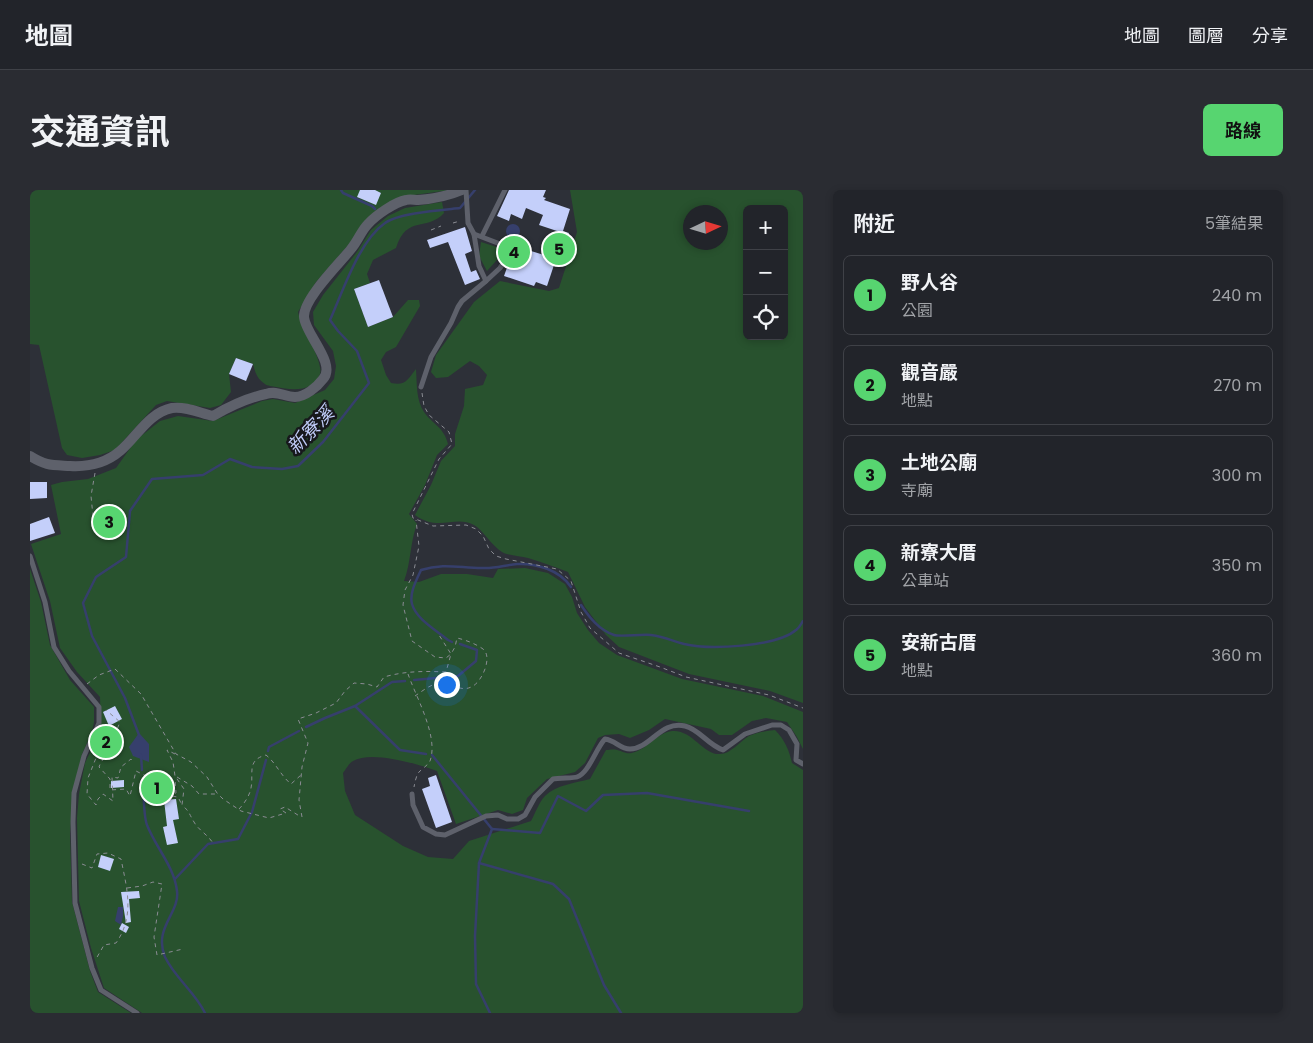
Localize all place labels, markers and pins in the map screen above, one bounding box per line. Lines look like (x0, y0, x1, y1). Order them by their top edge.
pin: 5 (543, 230, 575, 268)
pin: 4 (498, 233, 530, 271)
pin: 3 (93, 503, 125, 541)
pin: 2 (90, 723, 122, 761)
pin: 1 (141, 769, 173, 807)

